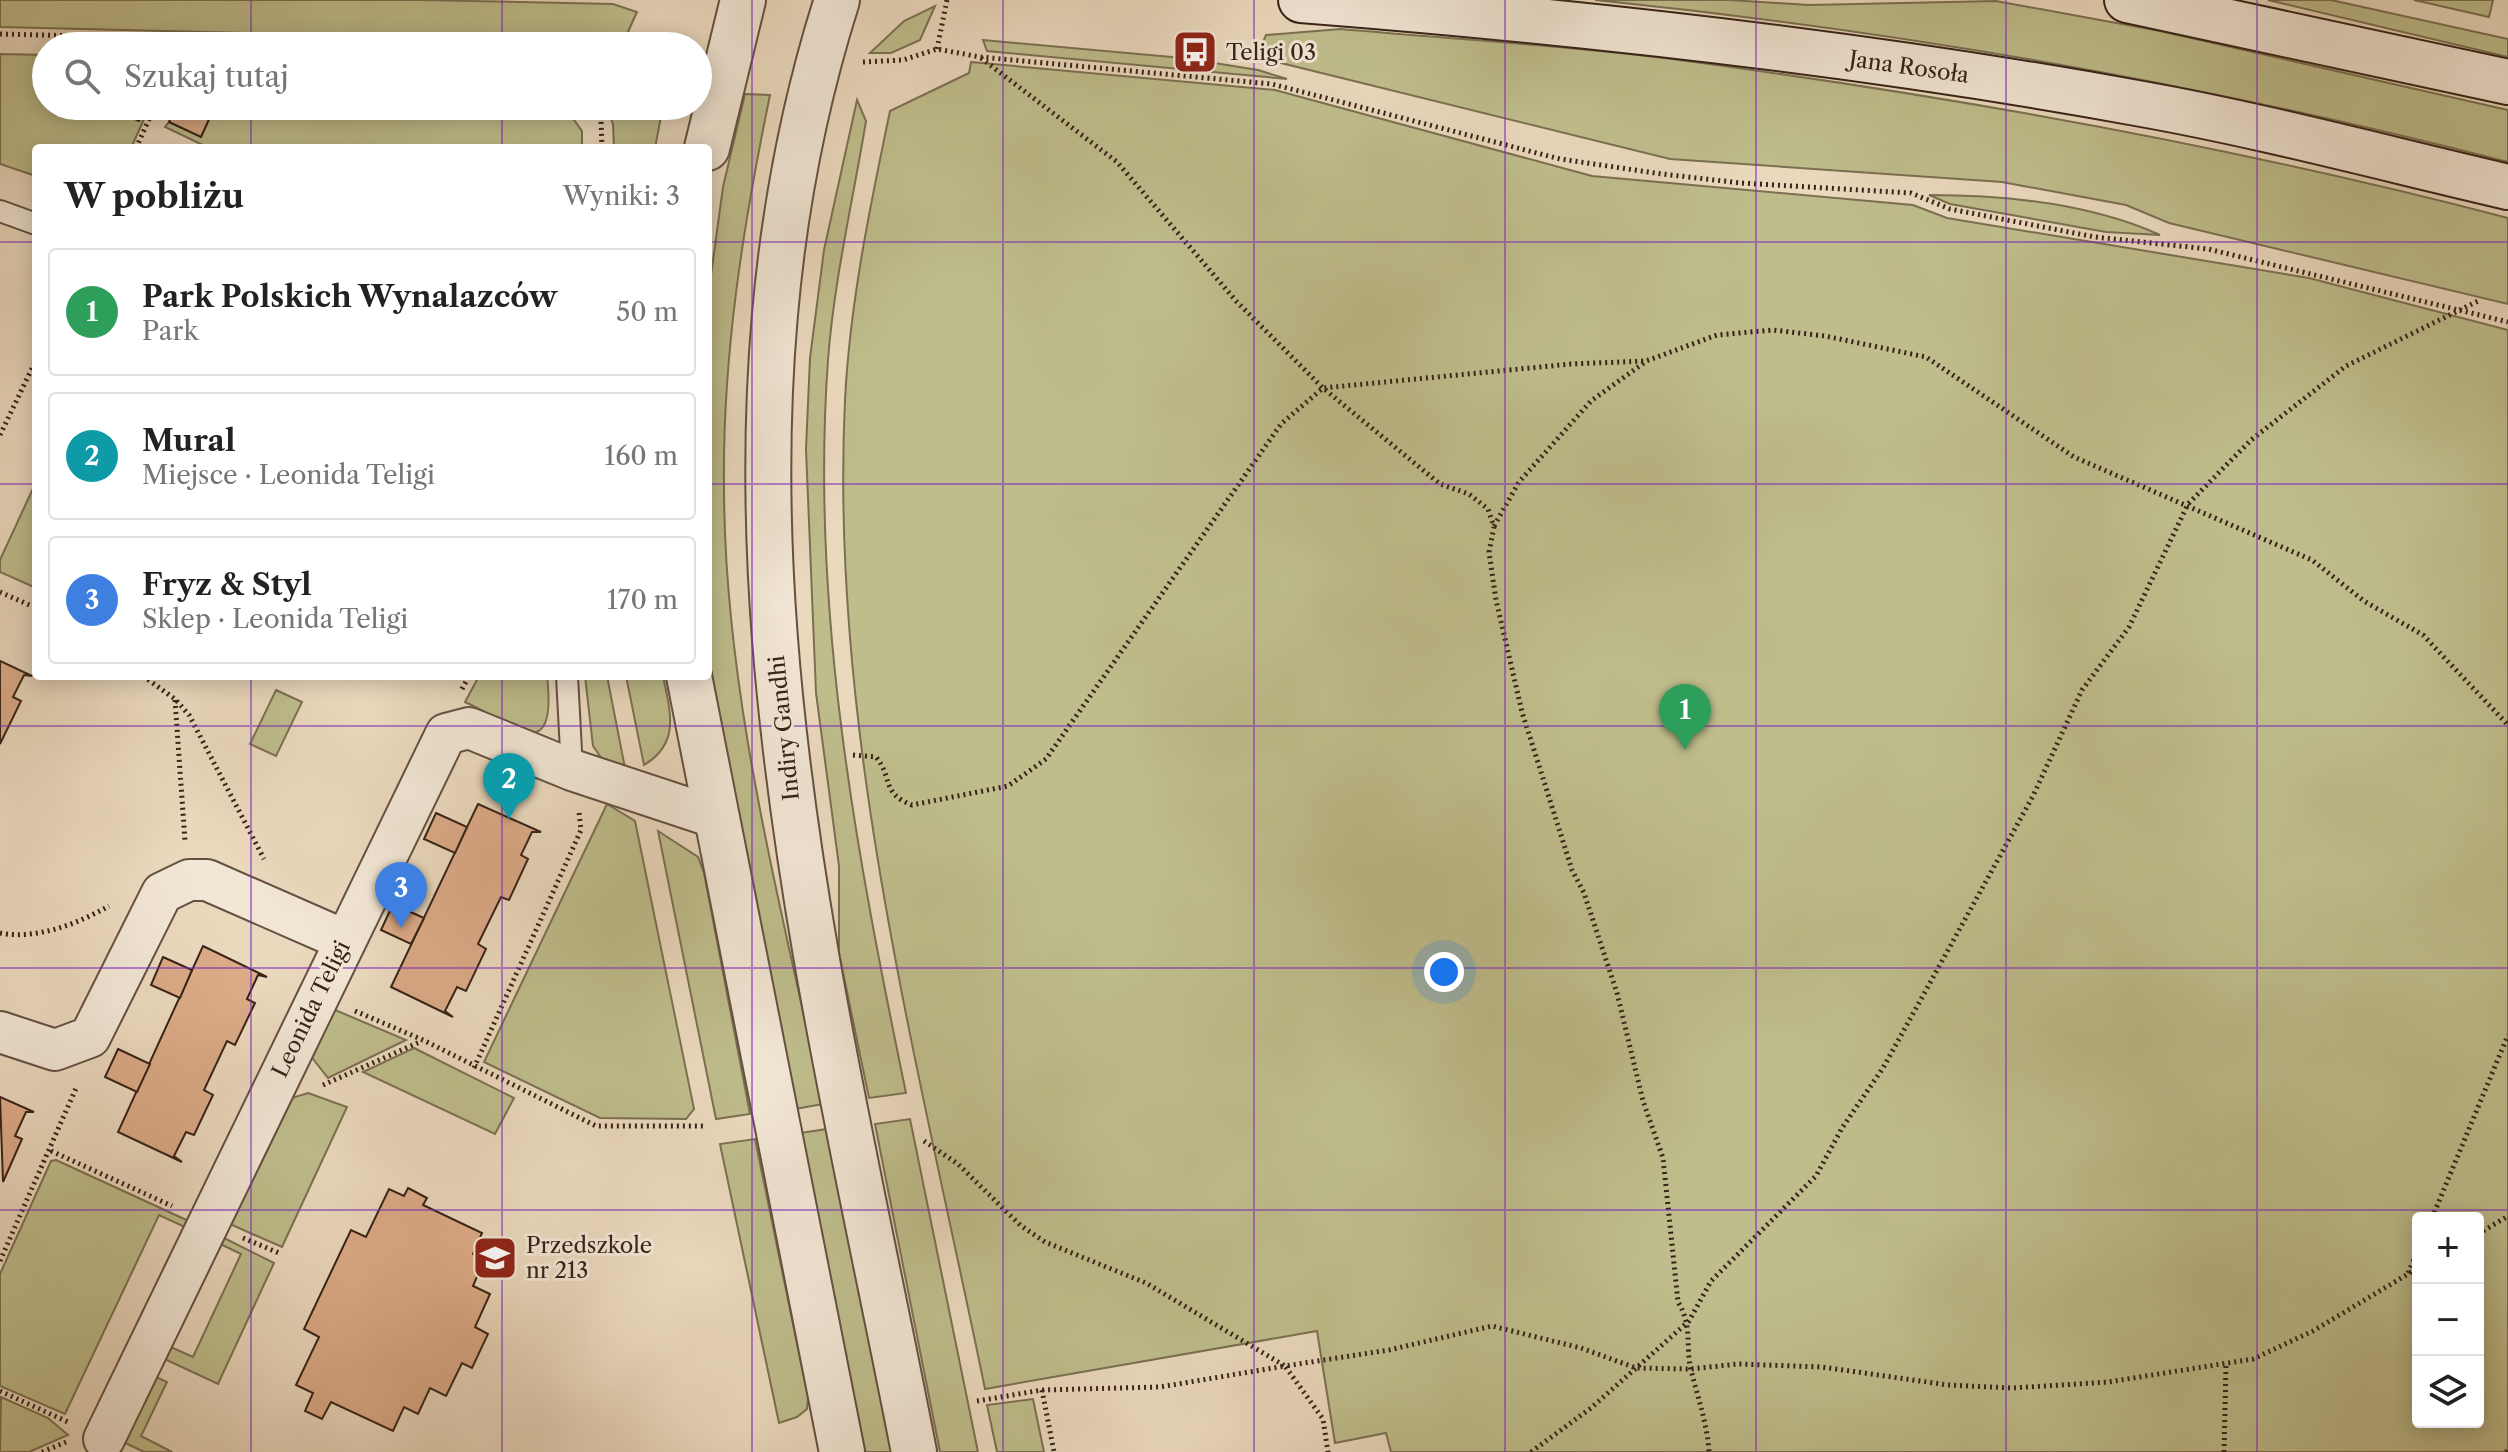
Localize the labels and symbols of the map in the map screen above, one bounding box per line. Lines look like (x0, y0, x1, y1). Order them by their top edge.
bus stop icon: Teligi 03 (1171, 28, 1219, 76)
place label: Teligi 03 (1226, 39, 1316, 66)
street label: Jana Rosoła (1844, 45, 1971, 89)
street label: Indiry Gandhi (763, 654, 805, 802)
pin: 1 (1659, 684, 1711, 750)
pin: 2 (483, 753, 535, 819)
pin: 3 (375, 862, 427, 928)
street label: Leonida Teligi (266, 936, 356, 1082)
your location (1424, 952, 1464, 992)
place label: Przedszkole nr 213 (526, 1232, 652, 1284)
school or university icon: Przedszkole nr 213 (471, 1234, 519, 1282)

